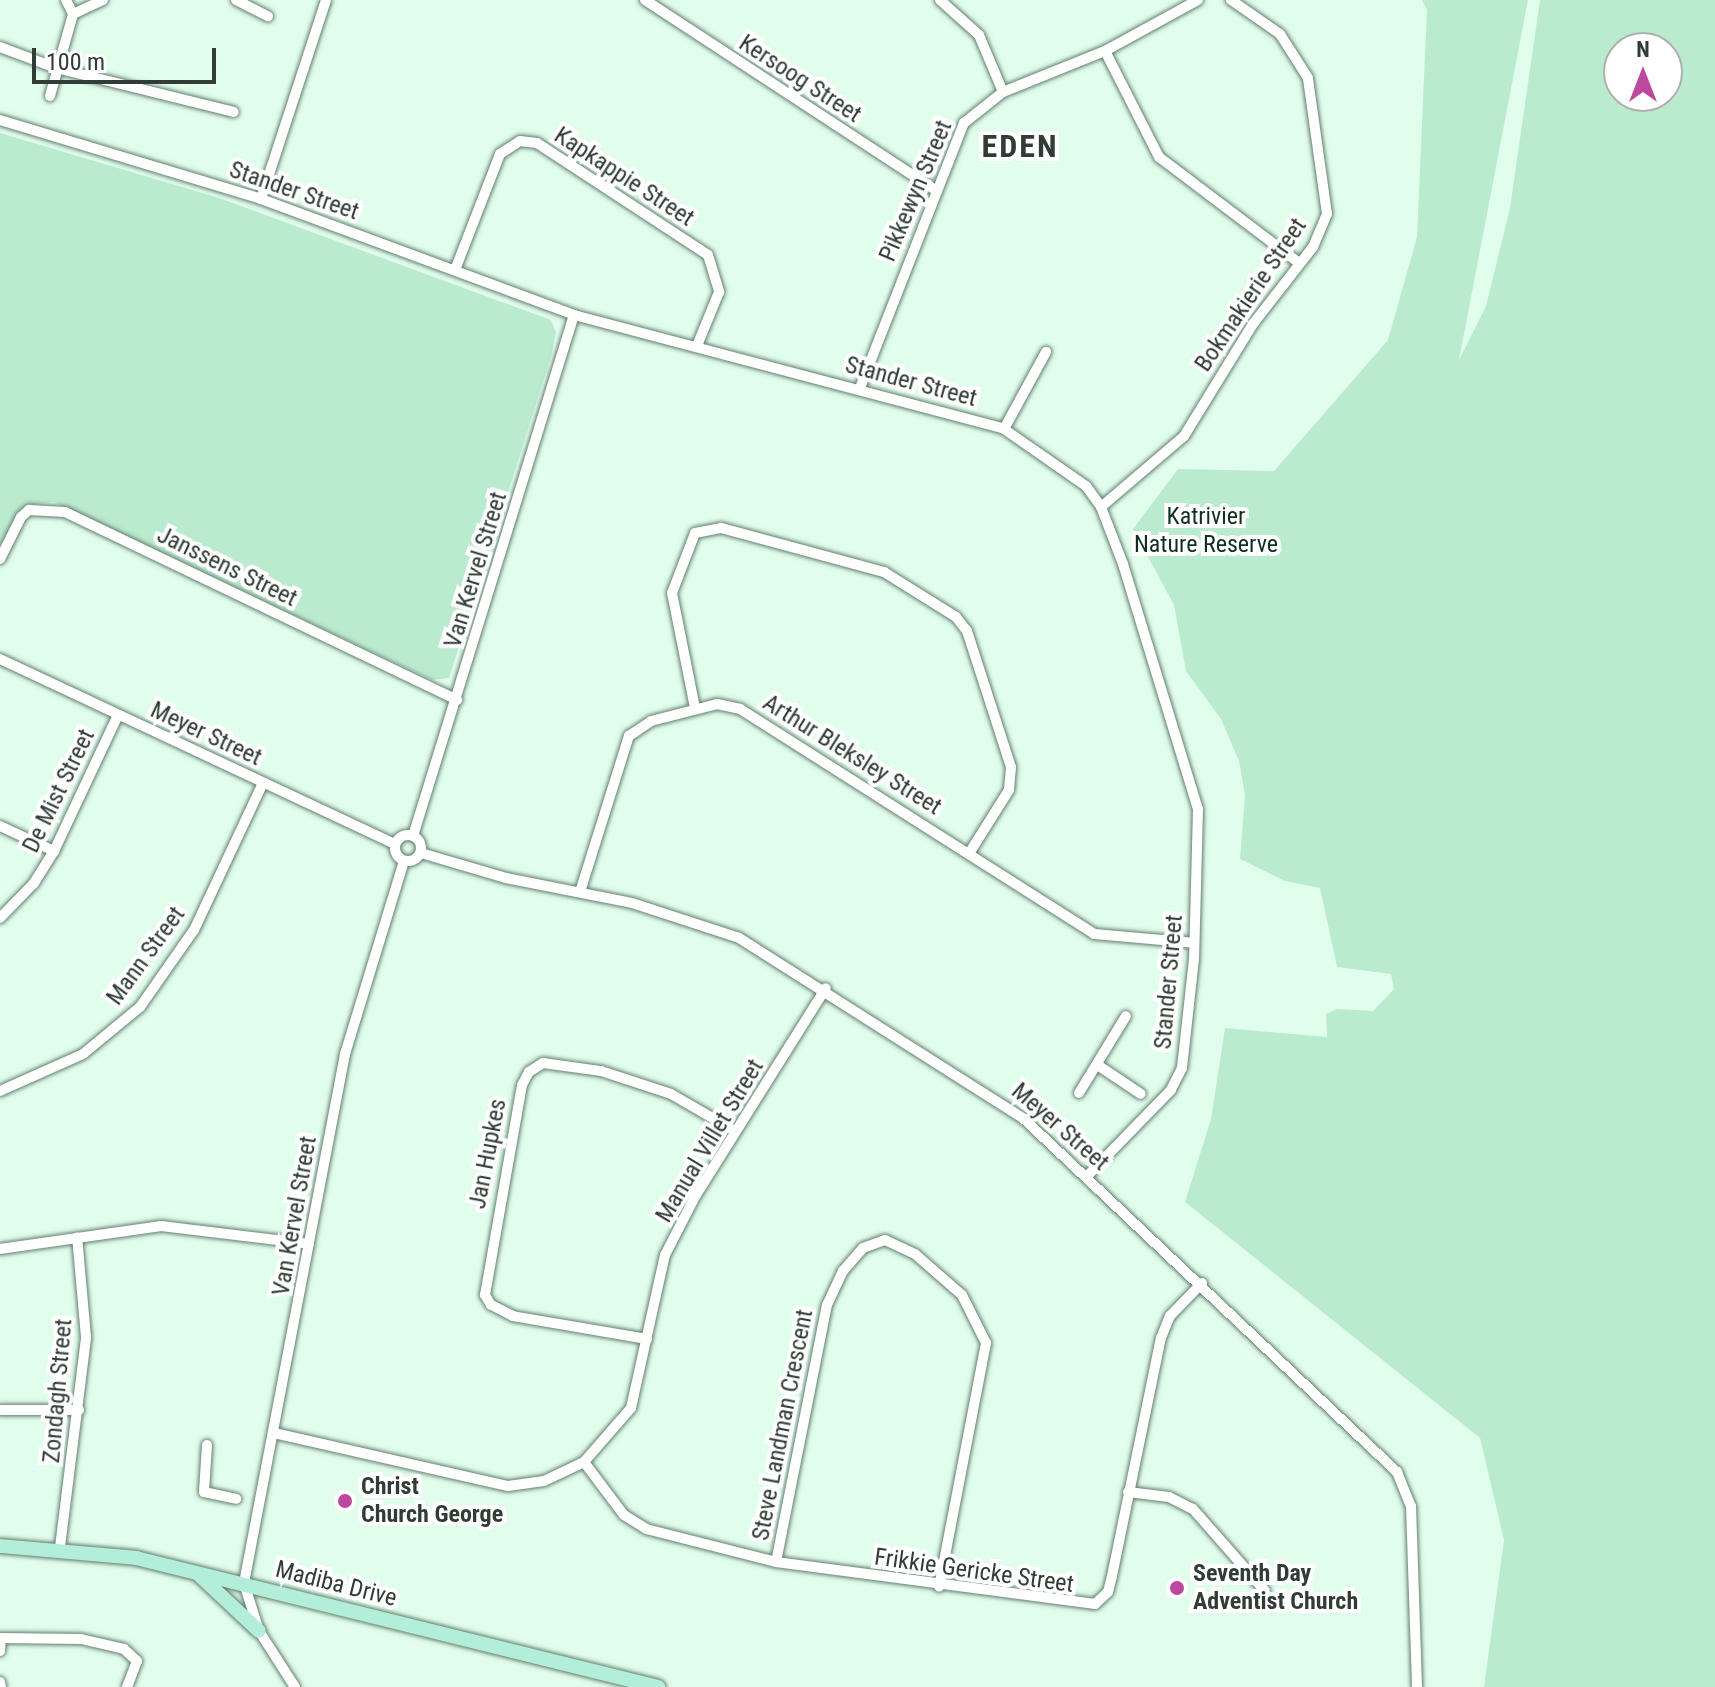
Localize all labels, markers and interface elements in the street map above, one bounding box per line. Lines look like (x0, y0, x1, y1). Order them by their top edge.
street label: Kersoog Street (733, 29, 867, 129)
scale bar (36, 32, 220, 82)
north arrow (1603, 32, 1683, 112)
text: N (1636, 37, 1650, 62)
text: 100 m (46, 48, 105, 76)
street label: Pikkewyn Street (873, 116, 959, 266)
street label: Kapkappie Street (549, 121, 699, 233)
district label: EDEN (981, 127, 1059, 165)
street label: Stander Street (226, 155, 362, 227)
street label: Bokmakierie Street (1189, 213, 1313, 377)
street label: Stander Street (842, 351, 980, 413)
street label: Van Kervel Street (439, 488, 513, 652)
park label: Katrivier Nature Reserve (1134, 503, 1278, 559)
street label: Janssens Street (152, 521, 302, 613)
street label: Arthur Bleksley Street (758, 689, 946, 821)
street label: Meyer Street (146, 696, 266, 772)
street label: De Mist Street (17, 725, 101, 857)
street label: Mann Street (101, 901, 191, 1011)
street label: Stander Street (1149, 914, 1189, 1050)
street label: Manual Villet Street (650, 1054, 770, 1228)
street label: Meyer Street (1006, 1077, 1114, 1177)
street label: Jan Hupkes (463, 1097, 513, 1211)
street label: Van Kervel Street (267, 1134, 323, 1298)
street label: Steve Landman Crescent (746, 1307, 820, 1543)
street label: Zondagh Street (37, 1318, 79, 1464)
place label: Christ Church George (361, 1473, 503, 1529)
marker: Christ Church George (336, 1492, 354, 1510)
street label: Frikkie Gericke Street (873, 1543, 1075, 1599)
street label: Madiba Drive (272, 1555, 400, 1613)
place label: Seventh Day Adventist Church (1193, 1560, 1358, 1616)
marker: Seventh Day Adventist Church (1168, 1579, 1186, 1597)

